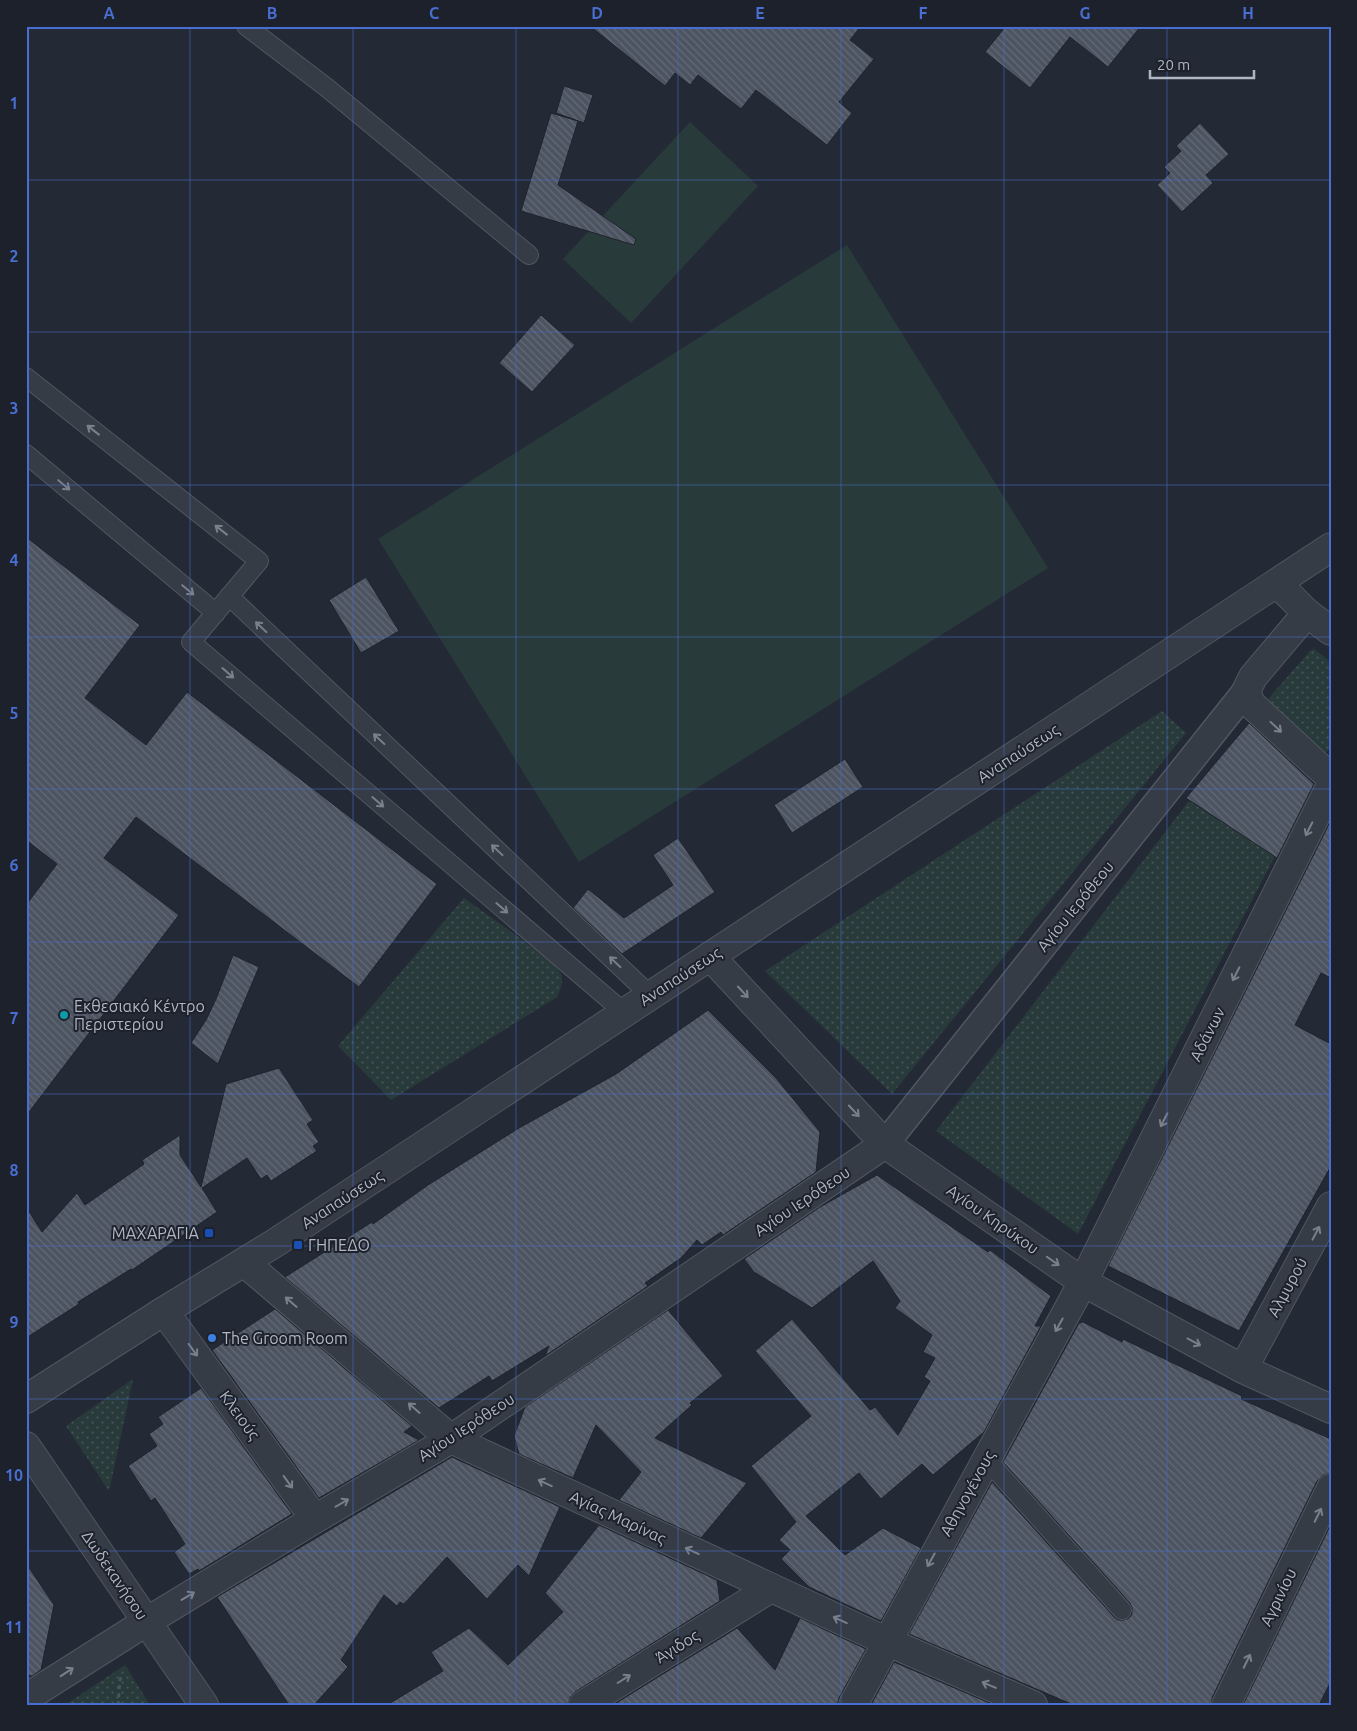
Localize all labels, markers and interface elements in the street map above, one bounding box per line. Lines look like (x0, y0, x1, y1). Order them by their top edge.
text: A (103, 4, 115, 22)
text: B (267, 4, 277, 22)
text: C (429, 4, 439, 22)
text: D (591, 4, 603, 22)
text: E (755, 4, 765, 22)
text: F (919, 4, 928, 22)
text: G (1079, 4, 1091, 22)
text: H (1242, 4, 1254, 22)
scale bar (1150, 48, 1253, 80)
text: 20 m (1157, 56, 1190, 73)
text: 1 (9, 94, 19, 112)
text: 2 (9, 247, 19, 265)
text: 3 (9, 399, 19, 417)
one-way arrow (87, 424, 100, 435)
one-way arrow (57, 479, 70, 491)
one-way arrow (215, 525, 228, 536)
text: 4 (9, 551, 19, 569)
one-way arrow (181, 584, 194, 595)
one-way arrow (255, 621, 268, 633)
one-way arrow (222, 668, 235, 679)
text: 5 (9, 704, 19, 722)
street label: Αναπαύσεως (974, 720, 1063, 787)
one-way arrow (1270, 721, 1283, 733)
one-way arrow (373, 733, 386, 745)
one-way arrow (372, 796, 385, 808)
one-way arrow (1304, 821, 1313, 836)
one-way arrow (491, 844, 504, 856)
text: 6 (9, 856, 19, 874)
street label: Αγίου Ιερόθεου (1033, 857, 1117, 955)
one-way arrow (495, 902, 508, 913)
street label: Αναπαύσεως (636, 943, 725, 1010)
one-way arrow (609, 956, 622, 968)
one-way arrow (1231, 967, 1241, 982)
one-way arrow (737, 985, 749, 998)
place label: Εκθεσιακό Κέντρο Περιστερίου (74, 997, 205, 1033)
street label: Αδάνων (1186, 1004, 1228, 1064)
text: 7 (9, 1009, 19, 1027)
marker: Εκθεσιακό Κέντρο Περιστερίου (58, 1009, 70, 1021)
one-way arrow (848, 1104, 860, 1117)
one-way arrow (1159, 1112, 1168, 1127)
text: 8 (9, 1161, 19, 1179)
street label: Αγίου Ιερόθεου (751, 1162, 853, 1240)
street label: Αναπαύσεως (298, 1166, 387, 1233)
street label: Αγίου Κηρύκου (944, 1181, 1042, 1257)
place label: ΜΑΧΑΡΑΓΙΑ (112, 1224, 200, 1242)
one-way arrow (1311, 1226, 1321, 1241)
marker: ΜΑΧΑΡΑΓΙΑ (203, 1227, 215, 1239)
place label: ΓΗΠΕΔΟ (308, 1236, 370, 1254)
marker: ΓΗΠΕΔΟ (292, 1239, 304, 1251)
street label: Αλμυρού (1264, 1254, 1310, 1320)
one-way arrow (1046, 1256, 1060, 1266)
one-way arrow (284, 1296, 297, 1308)
text: 9 (9, 1313, 19, 1331)
one-way arrow (1054, 1317, 1064, 1332)
place label: The Groom Room (222, 1329, 348, 1347)
marker: The Groom Room (206, 1332, 218, 1344)
one-way arrow (1186, 1337, 1201, 1347)
one-way arrow (188, 1343, 198, 1357)
street label: Κλειούς (215, 1387, 264, 1444)
street label: Αγίου Ιερόθεου (415, 1389, 517, 1465)
one-way arrow (408, 1402, 421, 1413)
street label: Αθηνογένους (936, 1447, 999, 1539)
text: 10 (5, 1466, 23, 1484)
one-way arrow (283, 1475, 294, 1488)
one-way arrow (538, 1478, 553, 1487)
street label: Αγίας Μαρίνας (567, 1487, 669, 1548)
one-way arrow (334, 1498, 349, 1508)
one-way arrow (1313, 1507, 1323, 1522)
street label: Δωδεκανήσου (79, 1527, 151, 1623)
one-way arrow (685, 1546, 700, 1556)
one-way arrow (926, 1552, 936, 1567)
street label: Αγρινίου (1256, 1565, 1300, 1629)
one-way arrow (180, 1591, 194, 1601)
one-way arrow (833, 1614, 848, 1624)
text: 11 (5, 1618, 23, 1636)
street label: Άγιδος (652, 1626, 703, 1667)
one-way arrow (1243, 1654, 1252, 1669)
one-way arrow (60, 1667, 74, 1677)
one-way arrow (617, 1674, 631, 1684)
one-way arrow (982, 1680, 997, 1690)

